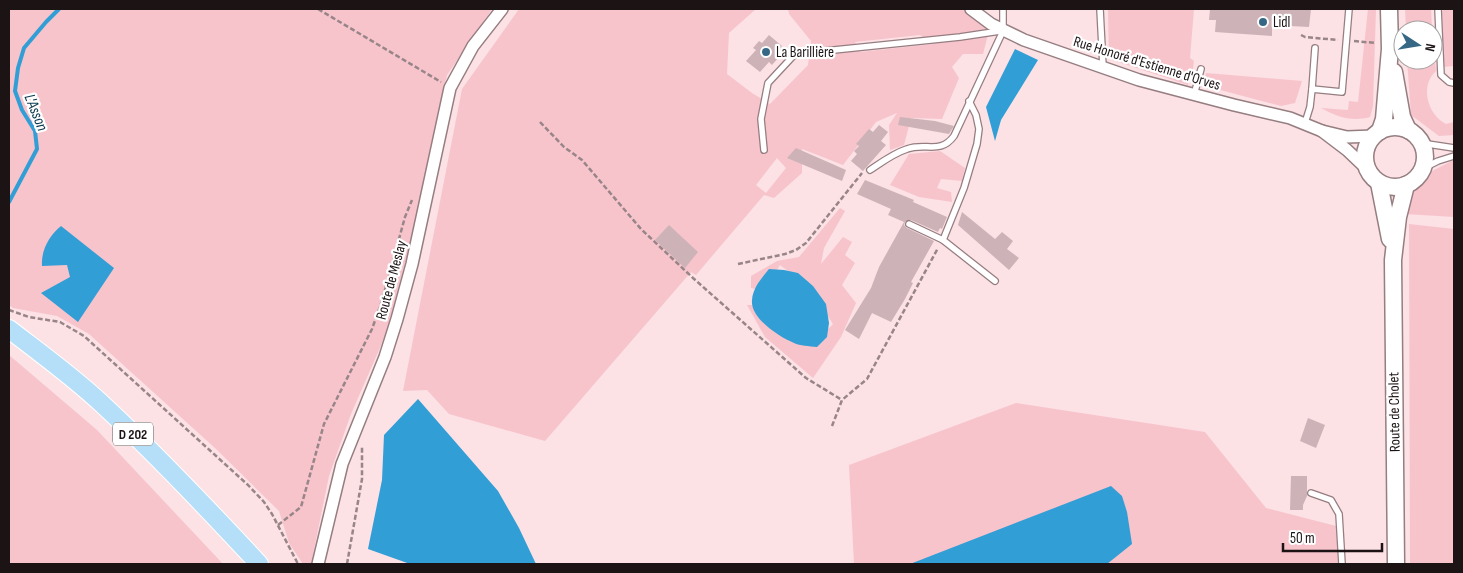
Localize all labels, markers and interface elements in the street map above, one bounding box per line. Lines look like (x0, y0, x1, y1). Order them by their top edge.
place label: Lidl (1273, 13, 1290, 32)
marker: Lidl (1257, 16, 1269, 28)
north arrow (1393, 20, 1443, 70)
street label: Rue Honoré d'Estienne d'Orves (1071, 32, 1223, 95)
text: N (1421, 42, 1439, 53)
place label: La Barillière (776, 43, 834, 62)
marker: La Barillière (760, 46, 772, 58)
water label: L'Asson (20, 91, 52, 134)
street label: Route de Meslay (372, 238, 411, 322)
street label: Route de Cholet (1384, 371, 1405, 452)
road number: D 202 (113, 422, 153, 446)
scale bar (1283, 520, 1382, 552)
text: 50 m (1290, 529, 1315, 548)

